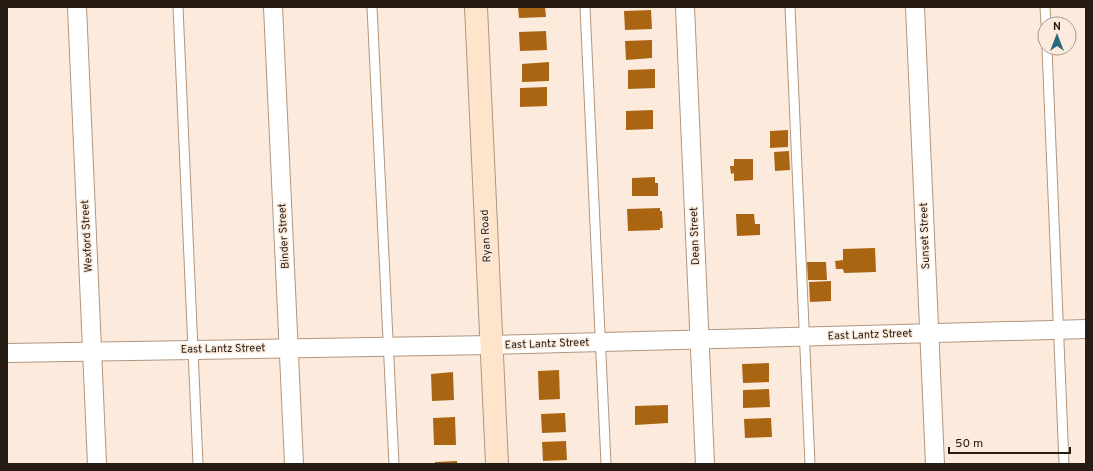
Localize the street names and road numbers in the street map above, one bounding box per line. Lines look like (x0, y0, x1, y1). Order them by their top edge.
street label: Wexford Street (78, 199, 96, 273)
street label: Sunset Street (917, 202, 933, 270)
street label: Binder Street (275, 203, 293, 269)
street label: Dean Street (687, 207, 703, 265)
street label: Ryan Road (478, 209, 494, 263)
street label: East Lantz Street (827, 327, 913, 343)
street label: East Lantz Street (504, 336, 590, 352)
street label: East Lantz Street (181, 341, 265, 357)

